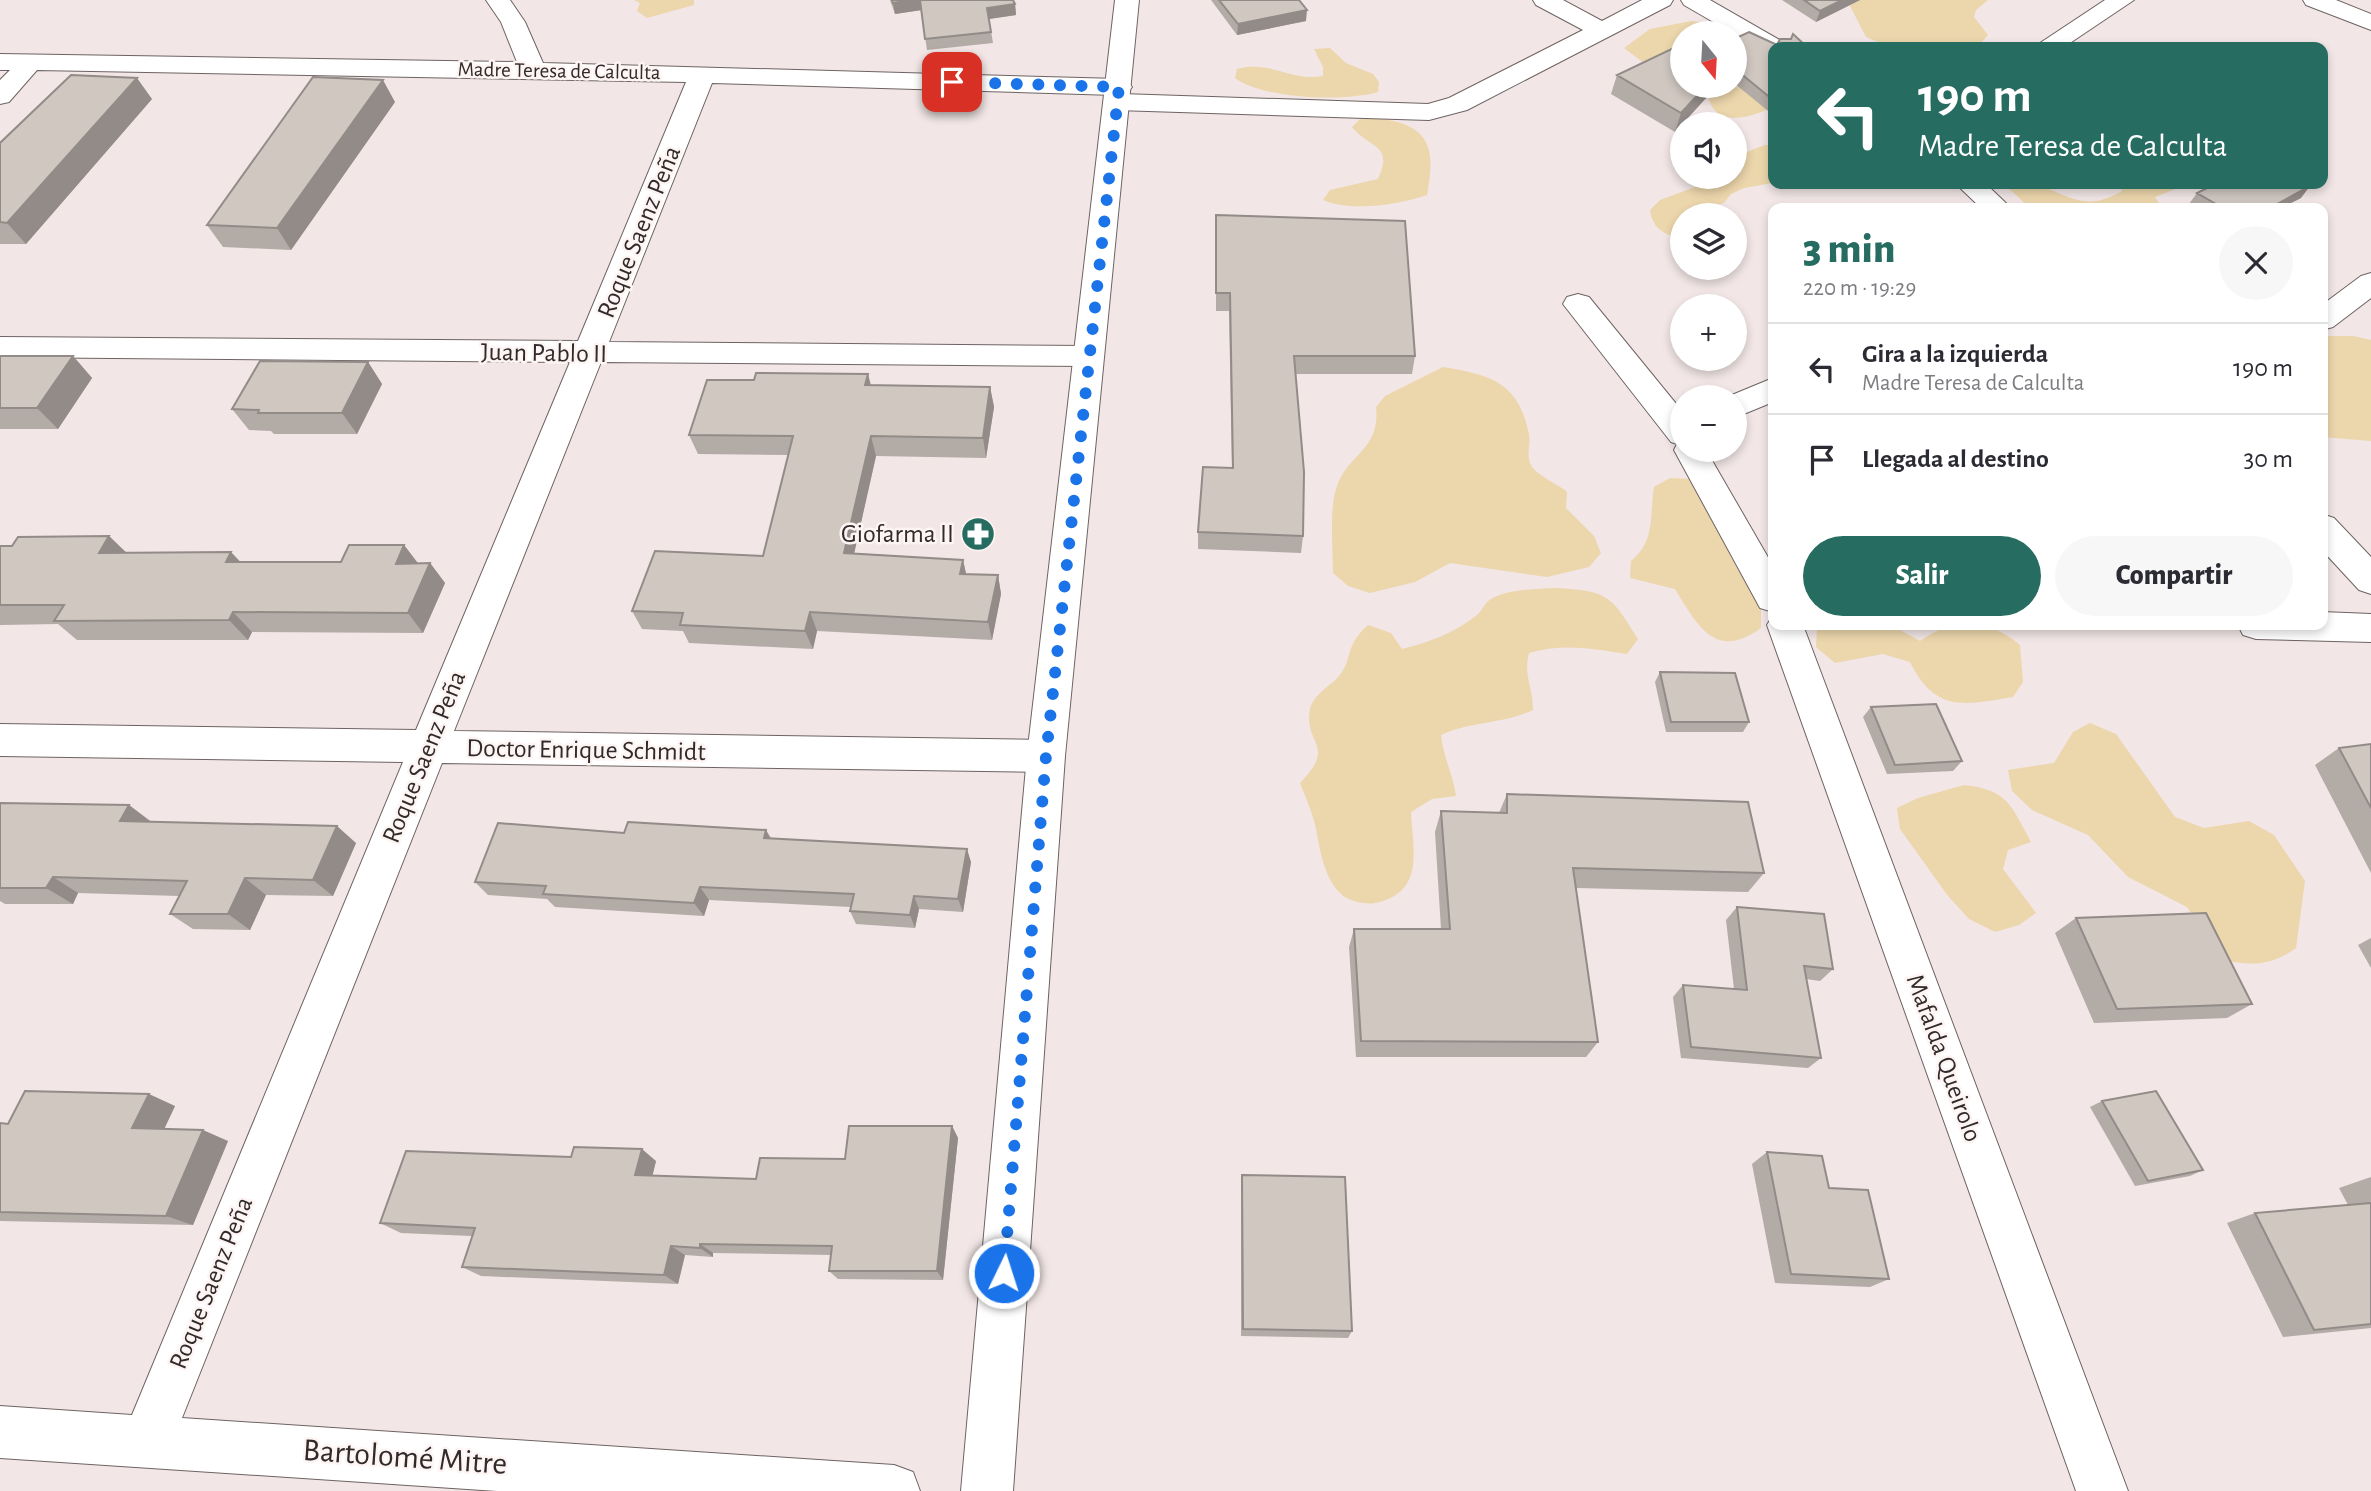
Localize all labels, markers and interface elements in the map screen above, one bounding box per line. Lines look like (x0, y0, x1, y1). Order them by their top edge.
north arrow (1670, 21, 1746, 98)
map controls (1670, 21, 1747, 462)
pin (922, 52, 982, 112)
street label: Madre Teresa de Calculta (457, 59, 661, 83)
icon: arrive (933, 63, 971, 101)
icon: left (1803, 70, 1894, 161)
text: 190 m (1918, 72, 2032, 121)
button: sound (1670, 112, 1747, 189)
text: Madre Teresa de Calculta (1918, 130, 2227, 162)
street label: Roque Saenz Peña (593, 142, 685, 322)
button: layers (1670, 203, 1747, 280)
button: close (2219, 226, 2293, 300)
text: 3 min (1803, 228, 1895, 270)
text: 220 m · 19:29 (1803, 277, 1916, 300)
button: + (1670, 294, 1747, 371)
street label: Juan Pablo II (481, 339, 607, 367)
text: Gira a la izquierda (1862, 341, 2048, 367)
icon: left (1803, 350, 1841, 388)
text: 190 m (2233, 355, 2293, 381)
text: Madre Teresa de Calculta (1862, 372, 2084, 395)
button: − (1670, 385, 1747, 462)
icon: arrive (1803, 441, 1841, 479)
text: Llegada al destino (1862, 446, 2049, 472)
text: 30 m (2243, 446, 2293, 472)
pharmacy icon: Giofarma II (959, 515, 997, 553)
place label: Giofarma II (841, 521, 954, 547)
button: Salir (1803, 536, 2041, 616)
button: Compartir (2055, 536, 2293, 616)
street label: Roque Saenz Peña (378, 667, 470, 847)
street label: Doctor Enrique Schmidt (466, 735, 706, 765)
street label: Mafalda Queirolo (1902, 971, 1986, 1145)
street label: Roque Saenz Peña (165, 1193, 257, 1373)
position arrow (967, 1236, 1041, 1310)
street label: Bartolomé Mitre (302, 1434, 508, 1480)

